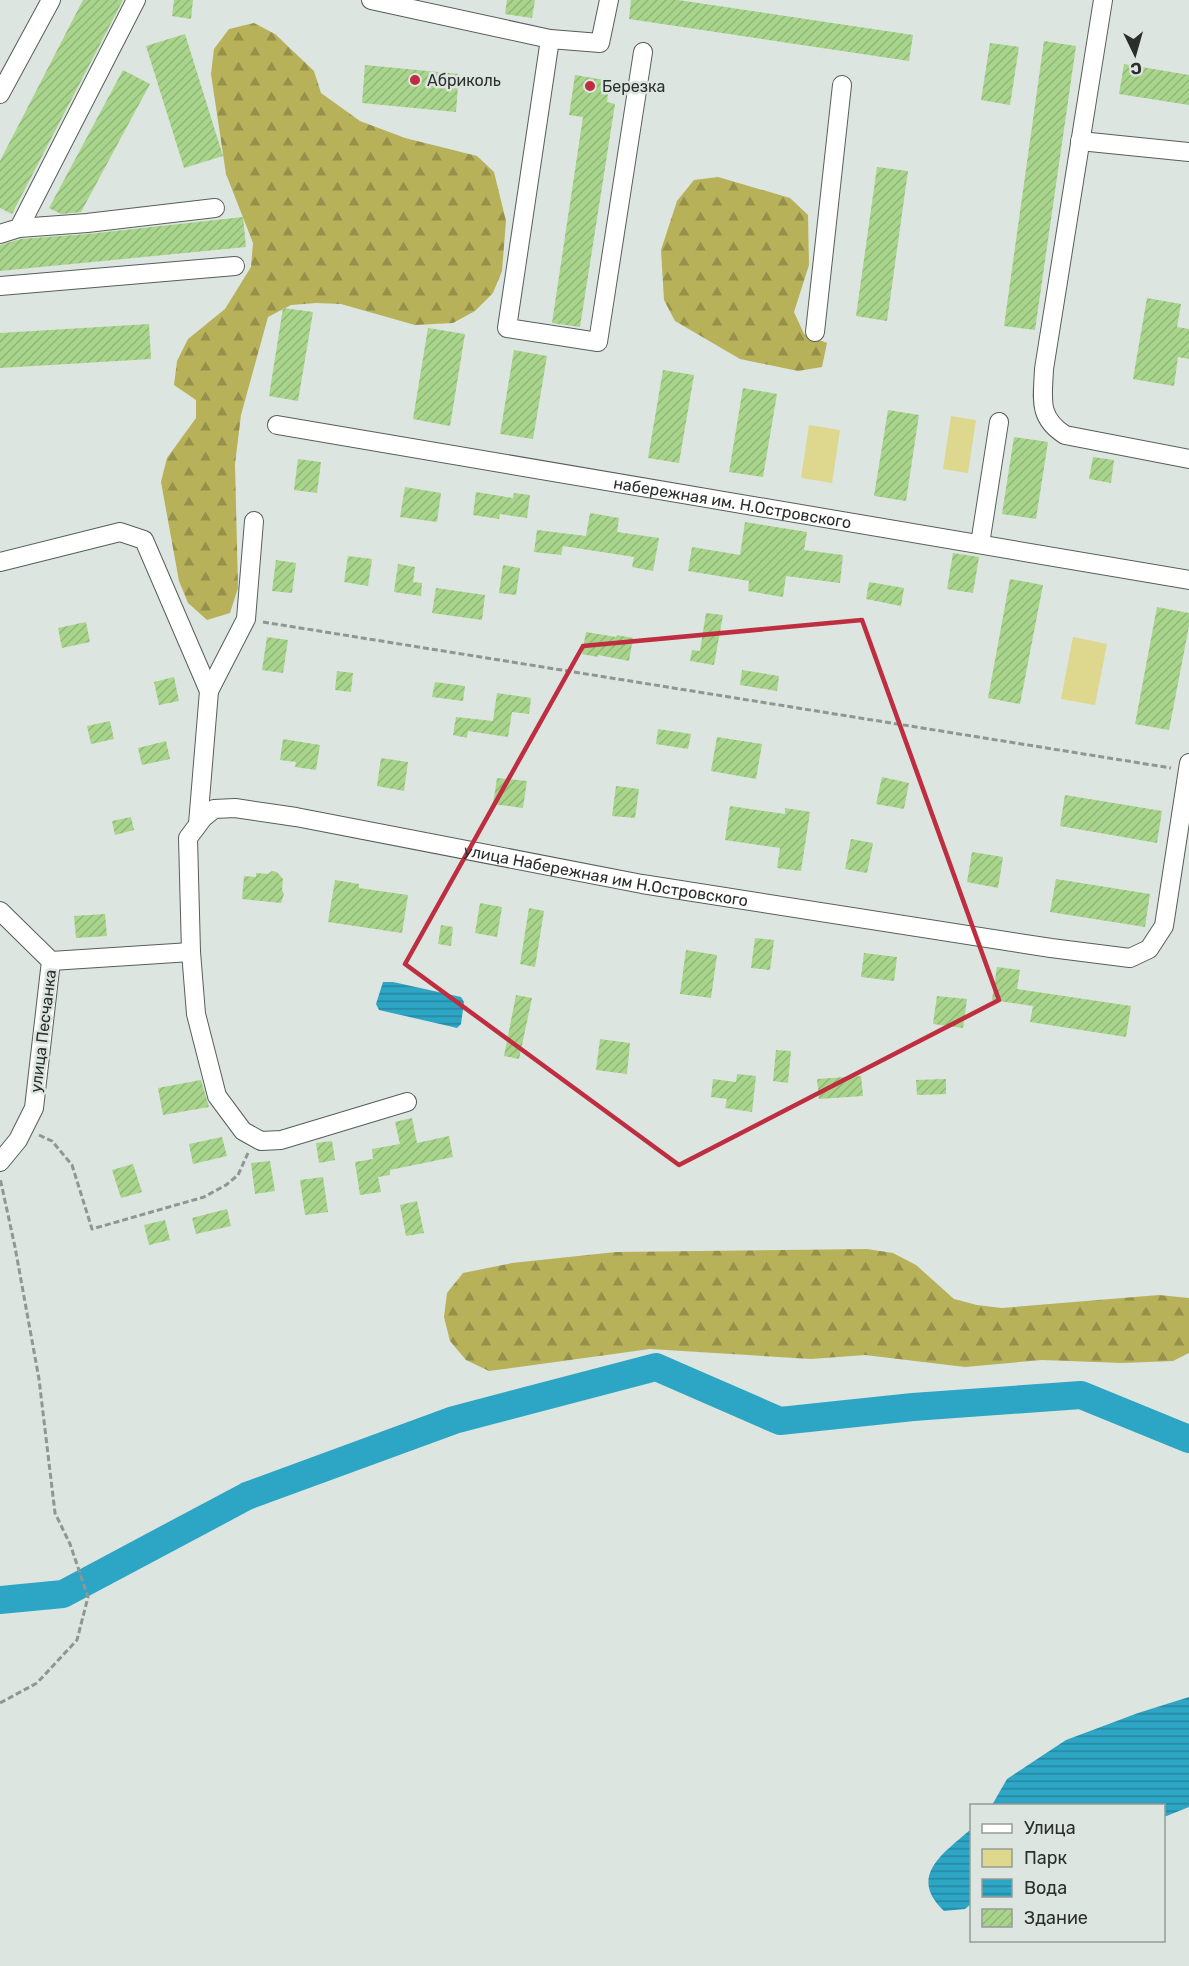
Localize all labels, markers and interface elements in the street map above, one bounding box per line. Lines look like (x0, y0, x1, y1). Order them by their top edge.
north arrow (1105, 24, 1165, 84)
text: С (1130, 58, 1143, 78)
place label: Абриколь (427, 71, 501, 90)
marker: Абриколь (408, 73, 422, 87)
place label: Березка (602, 77, 665, 96)
marker: Березка (583, 79, 597, 93)
street label: набережная им. Н.Островского (612, 473, 853, 532)
street label: улица Набережная им Н.Островского (462, 840, 749, 910)
street label: улица Песчанка (26, 968, 60, 1094)
legend (970, 1804, 1165, 1942)
text: Улица (1024, 1817, 1076, 1839)
text: Парк (1024, 1847, 1068, 1869)
text: Вода (1024, 1877, 1067, 1899)
text: Здание (1024, 1907, 1088, 1929)

